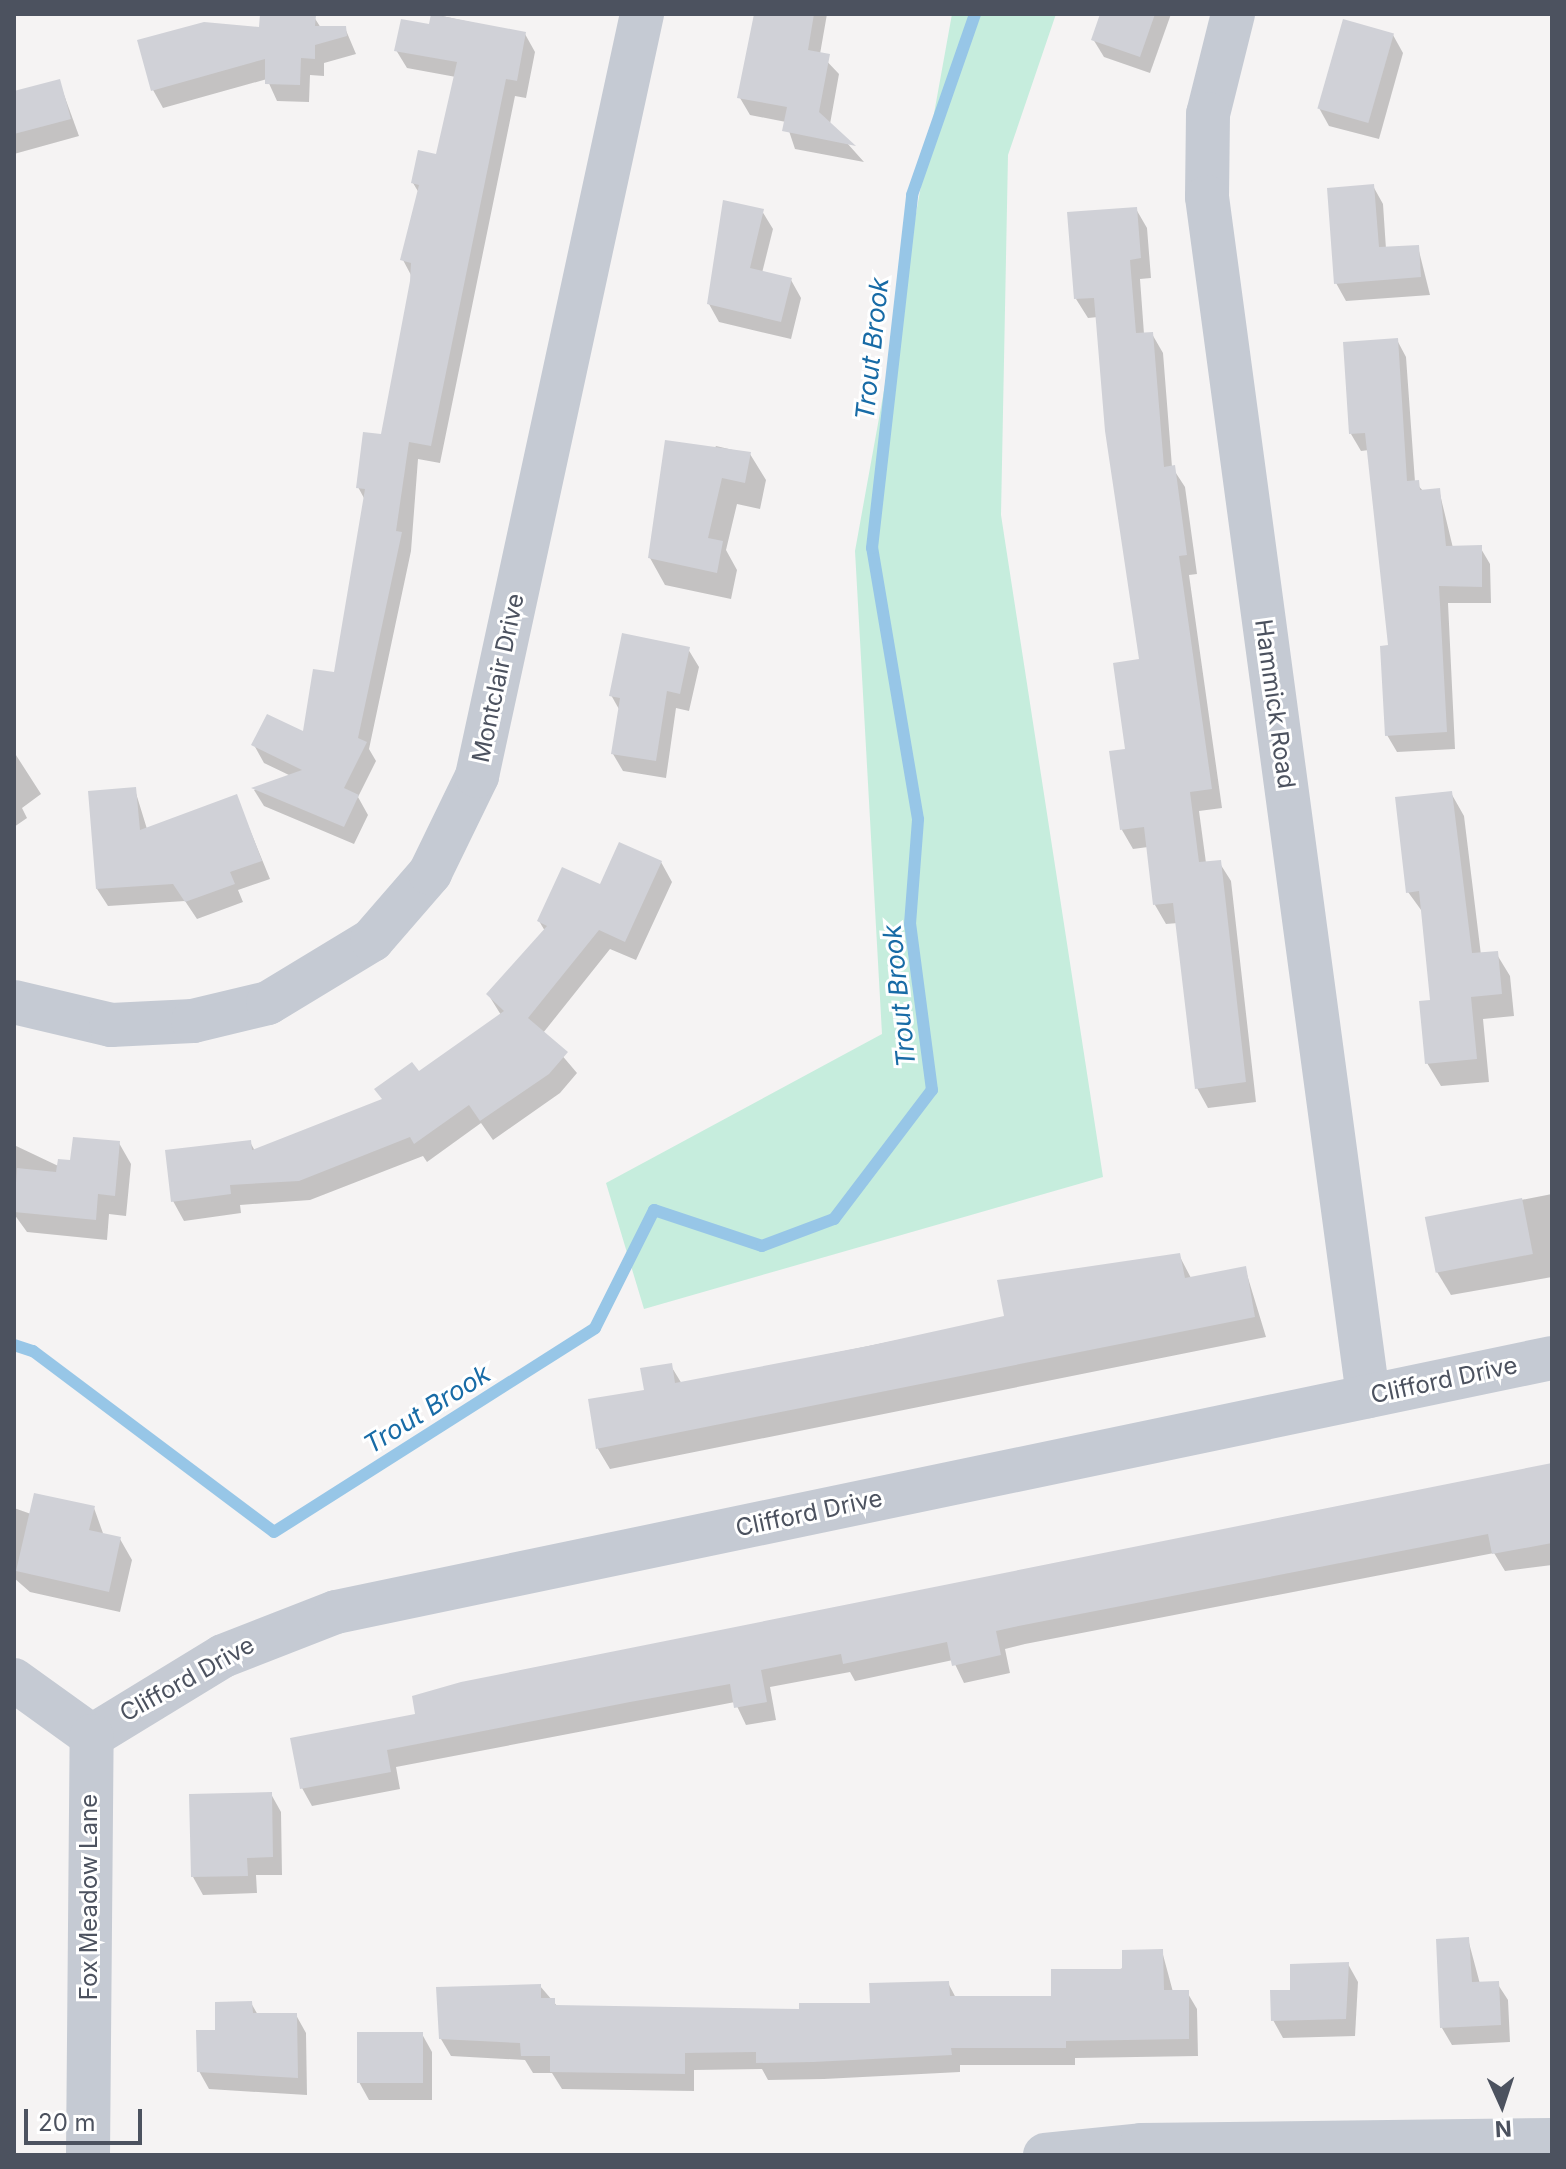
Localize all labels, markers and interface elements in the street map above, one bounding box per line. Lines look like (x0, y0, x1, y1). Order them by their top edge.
water label: Trout Brook (849, 276, 895, 422)
street label: Montclair Drive (466, 591, 530, 765)
street label: Hammick Road (1249, 617, 1301, 791)
water label: Trout Brook (876, 923, 922, 1069)
street label: Clifford Drive (1368, 1350, 1520, 1410)
water label: Trout Brook (358, 1358, 496, 1460)
street label: Clifford Drive (733, 1483, 885, 1543)
street label: Clifford Drive (115, 1630, 259, 1728)
street label: Fox Meadow Lane (75, 1794, 103, 2000)
north arrow (1462, 2065, 1542, 2145)
scale bar (28, 2093, 146, 2143)
text: 20 m (38, 2108, 96, 2137)
text: N (1494, 2116, 1512, 2142)

